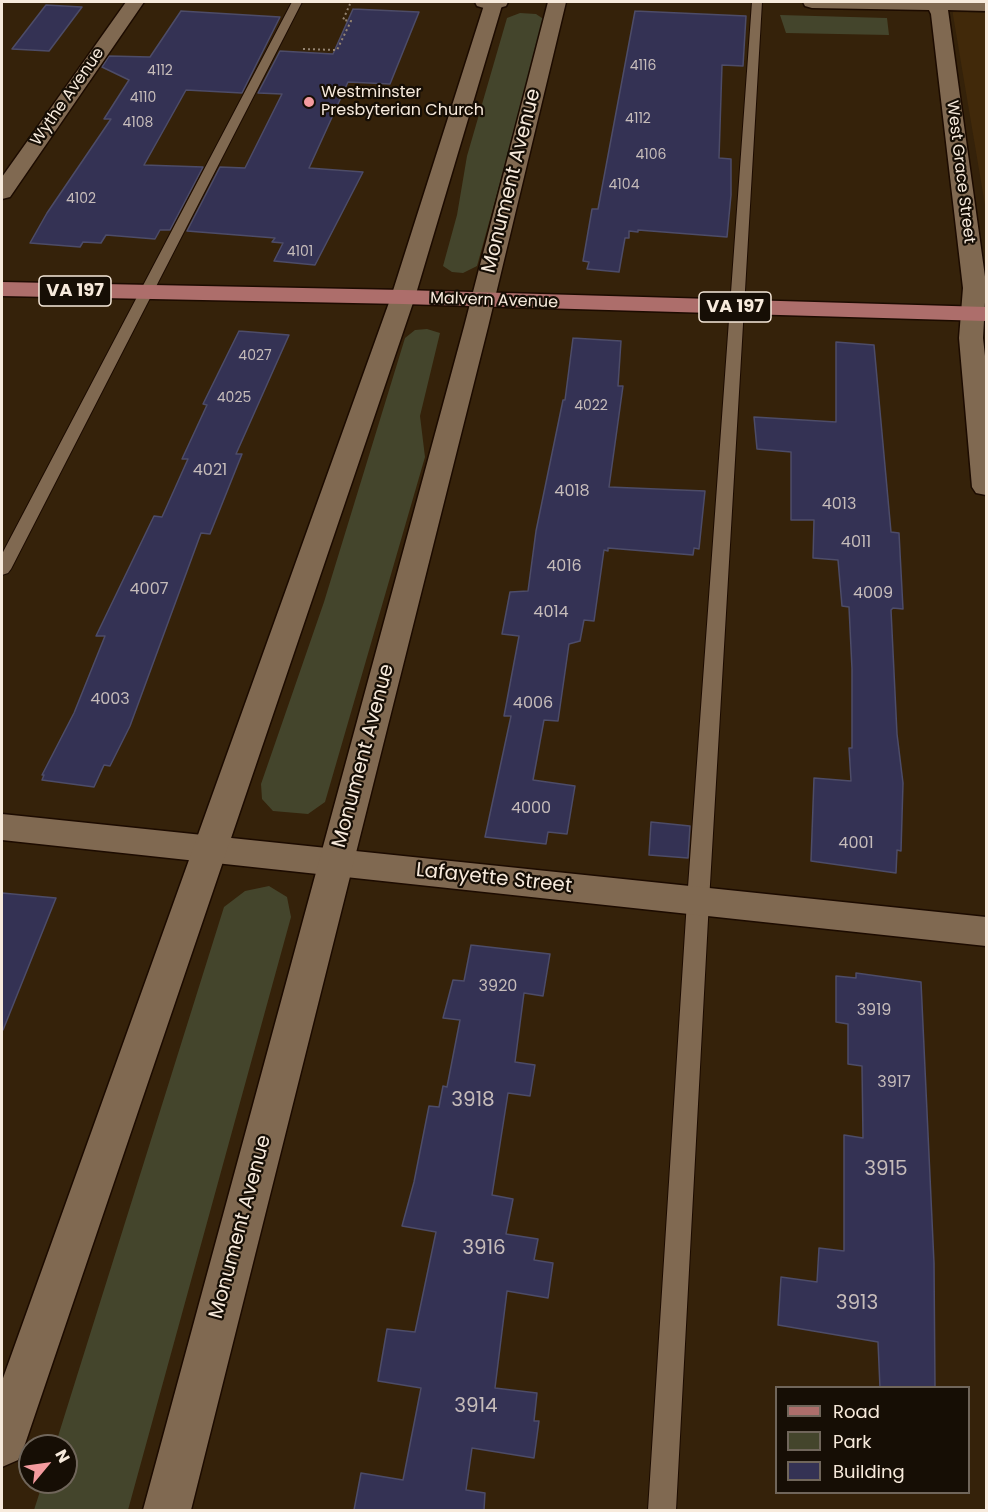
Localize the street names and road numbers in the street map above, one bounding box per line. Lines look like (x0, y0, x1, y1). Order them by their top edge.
street label: Wythe Avenue (27, 44, 109, 150)
street label: Monument Avenue (477, 86, 547, 276)
street label: West Grace Street (942, 99, 978, 245)
road number: VA 197 (39, 276, 111, 306)
street label: Malvern Avenue (430, 289, 558, 313)
road number: VA 197 (699, 292, 771, 322)
street label: Monument Avenue (328, 662, 400, 850)
street label: Lafayette Street (415, 859, 573, 899)
street label: Monument Avenue (205, 1133, 277, 1321)

